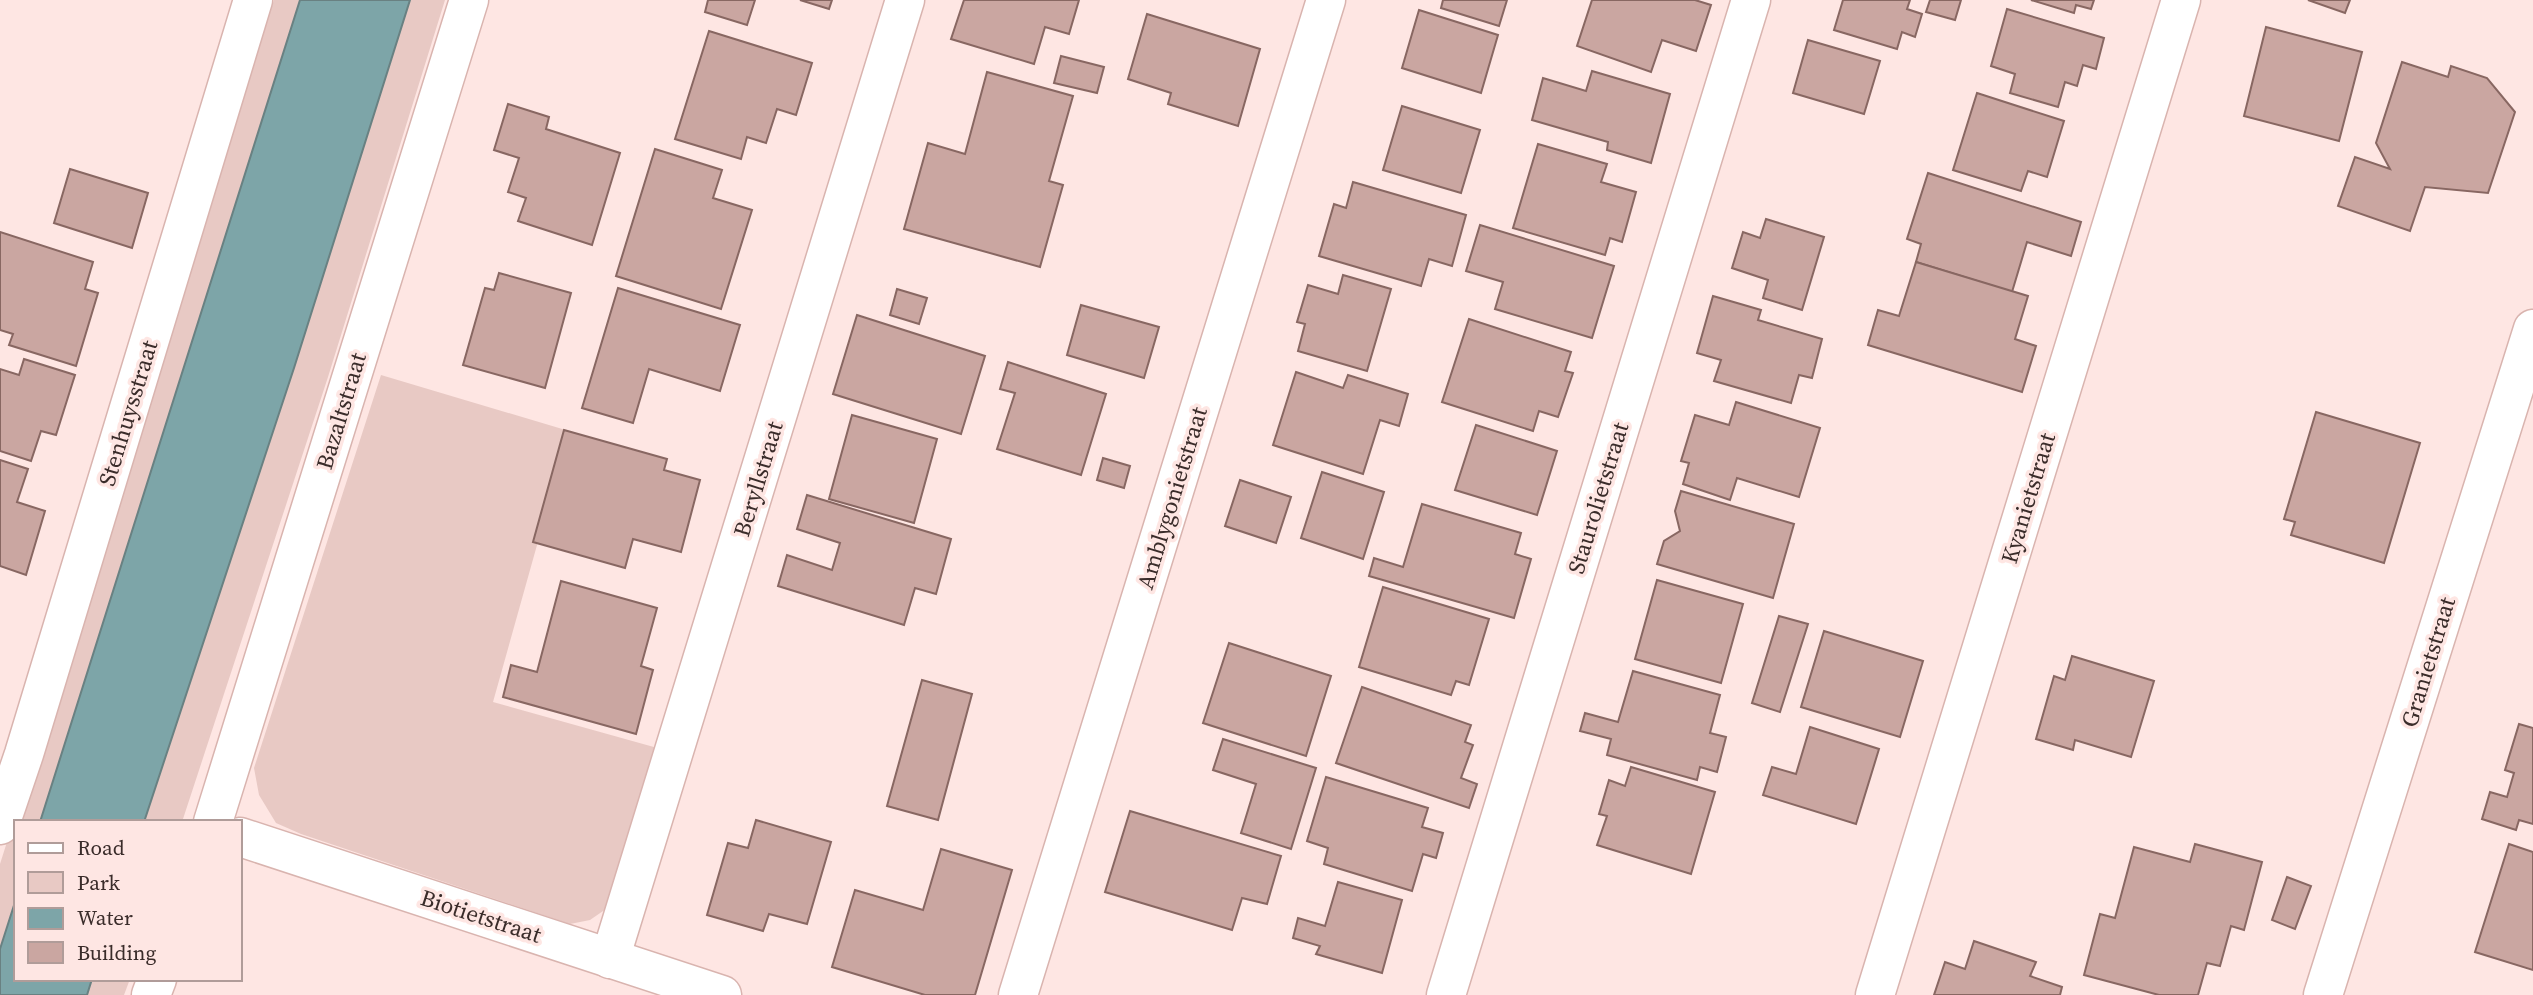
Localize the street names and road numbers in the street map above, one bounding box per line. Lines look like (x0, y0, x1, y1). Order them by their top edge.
street label: Stenhuysstraat (91, 336, 165, 490)
street label: Bazaltstraat (308, 348, 374, 473)
street label: Amblygonietstraat (1129, 402, 1215, 593)
street label: Beryllstraat (725, 417, 791, 541)
street label: Staurolietstraat (1560, 418, 1636, 578)
street label: Kyanietstraat (1993, 428, 2063, 567)
street label: Granietstraat (2393, 592, 2463, 731)
street label: Biotietstraat (417, 881, 546, 951)

